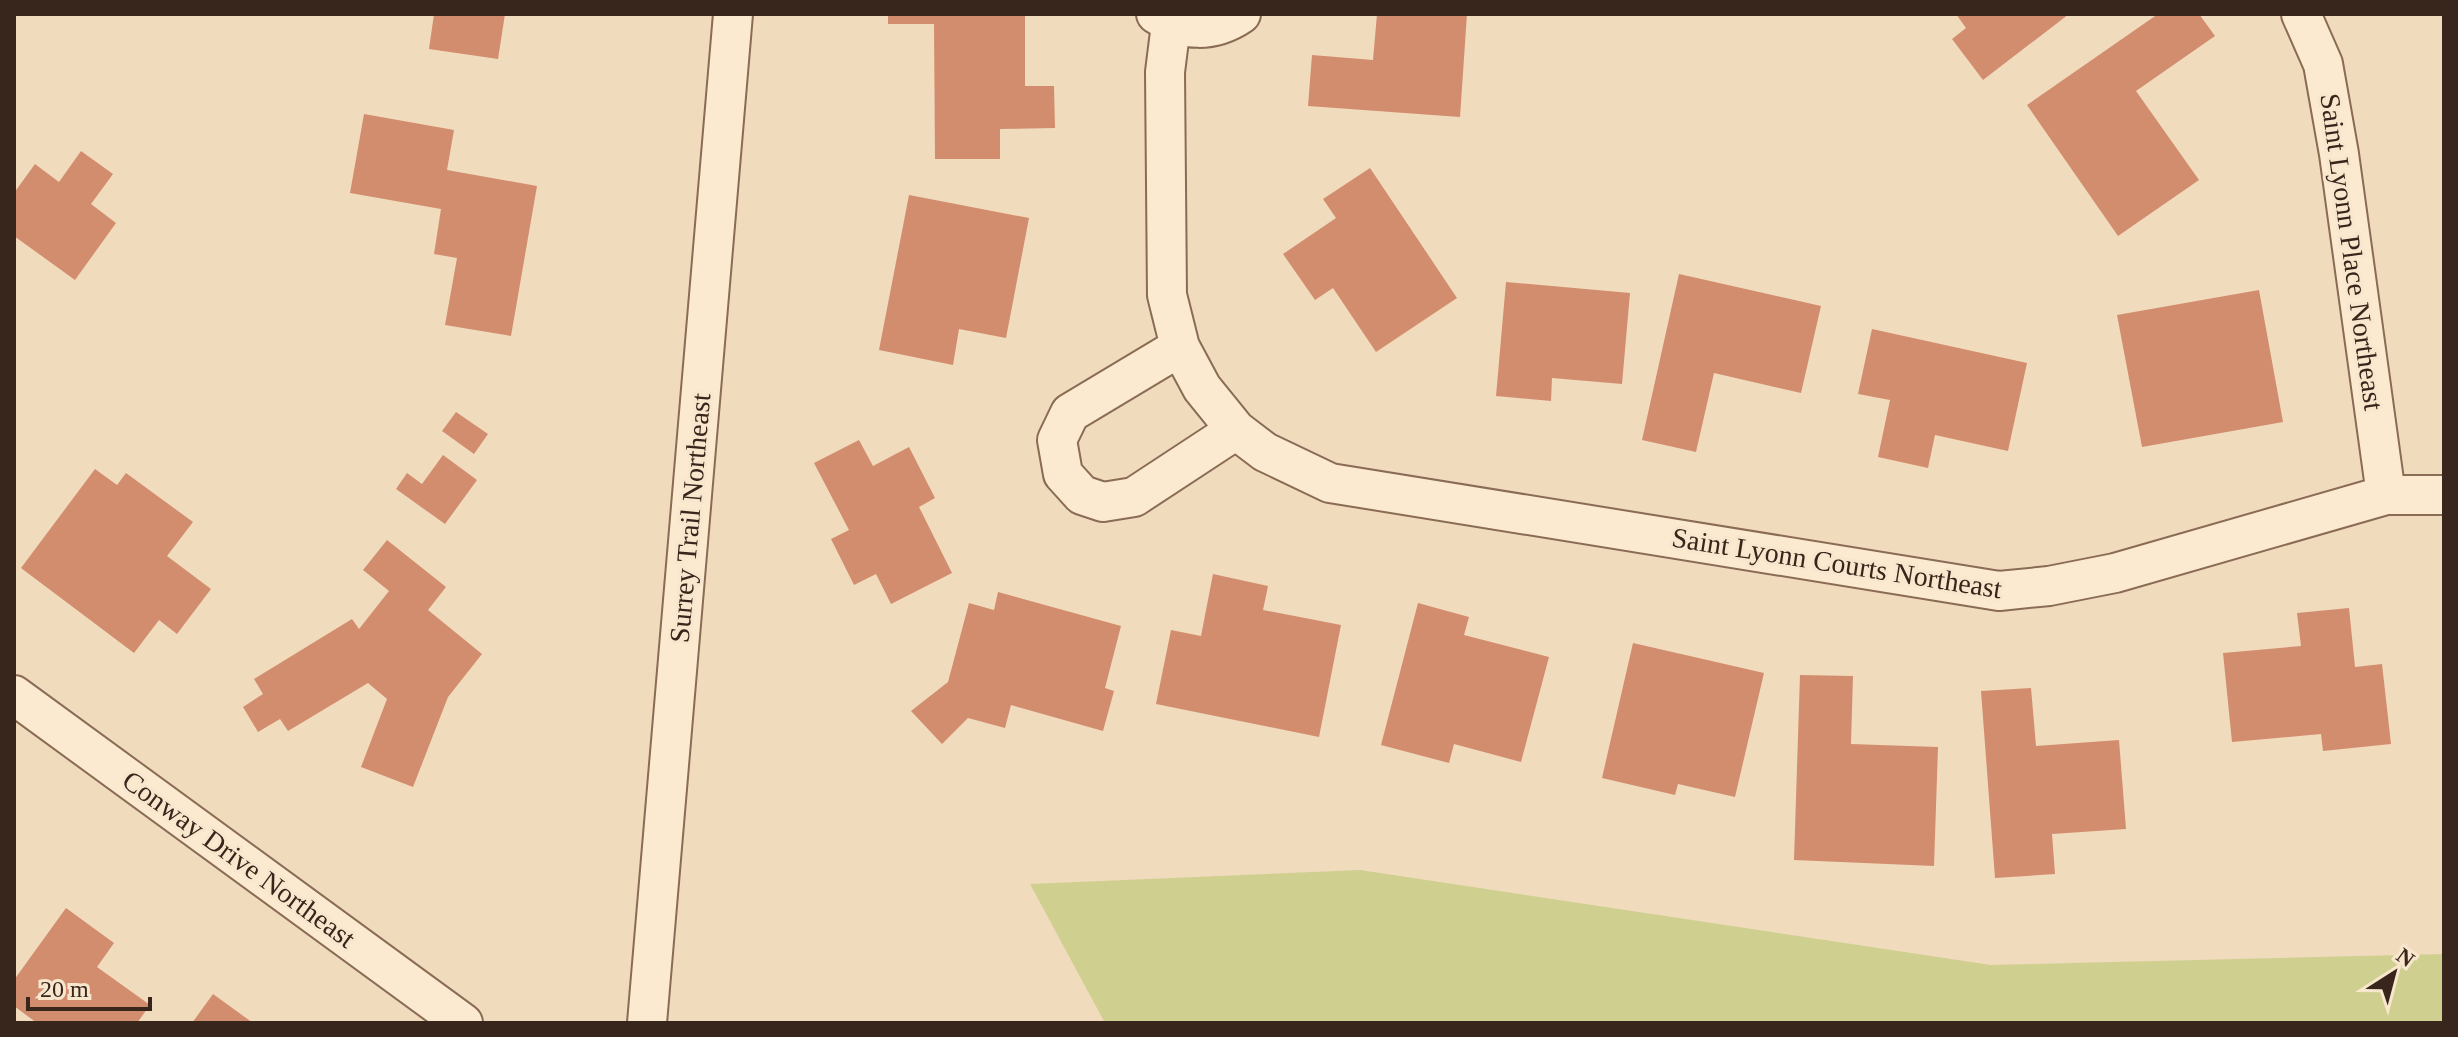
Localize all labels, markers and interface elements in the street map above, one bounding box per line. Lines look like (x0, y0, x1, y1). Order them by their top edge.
street label: Saint Lyonn Place Northeast (2314, 92, 2390, 413)
street label: Surrey Trail Northeast (664, 392, 716, 644)
street label: Saint Lyonn Courts Northeast (1670, 522, 2004, 604)
street label: Conway Drive Northeast (117, 764, 362, 954)
north arrow (2354, 933, 2434, 1013)
text: N (2392, 942, 2419, 972)
scale bar (28, 961, 150, 1011)
text: 20 m (40, 976, 89, 1002)

